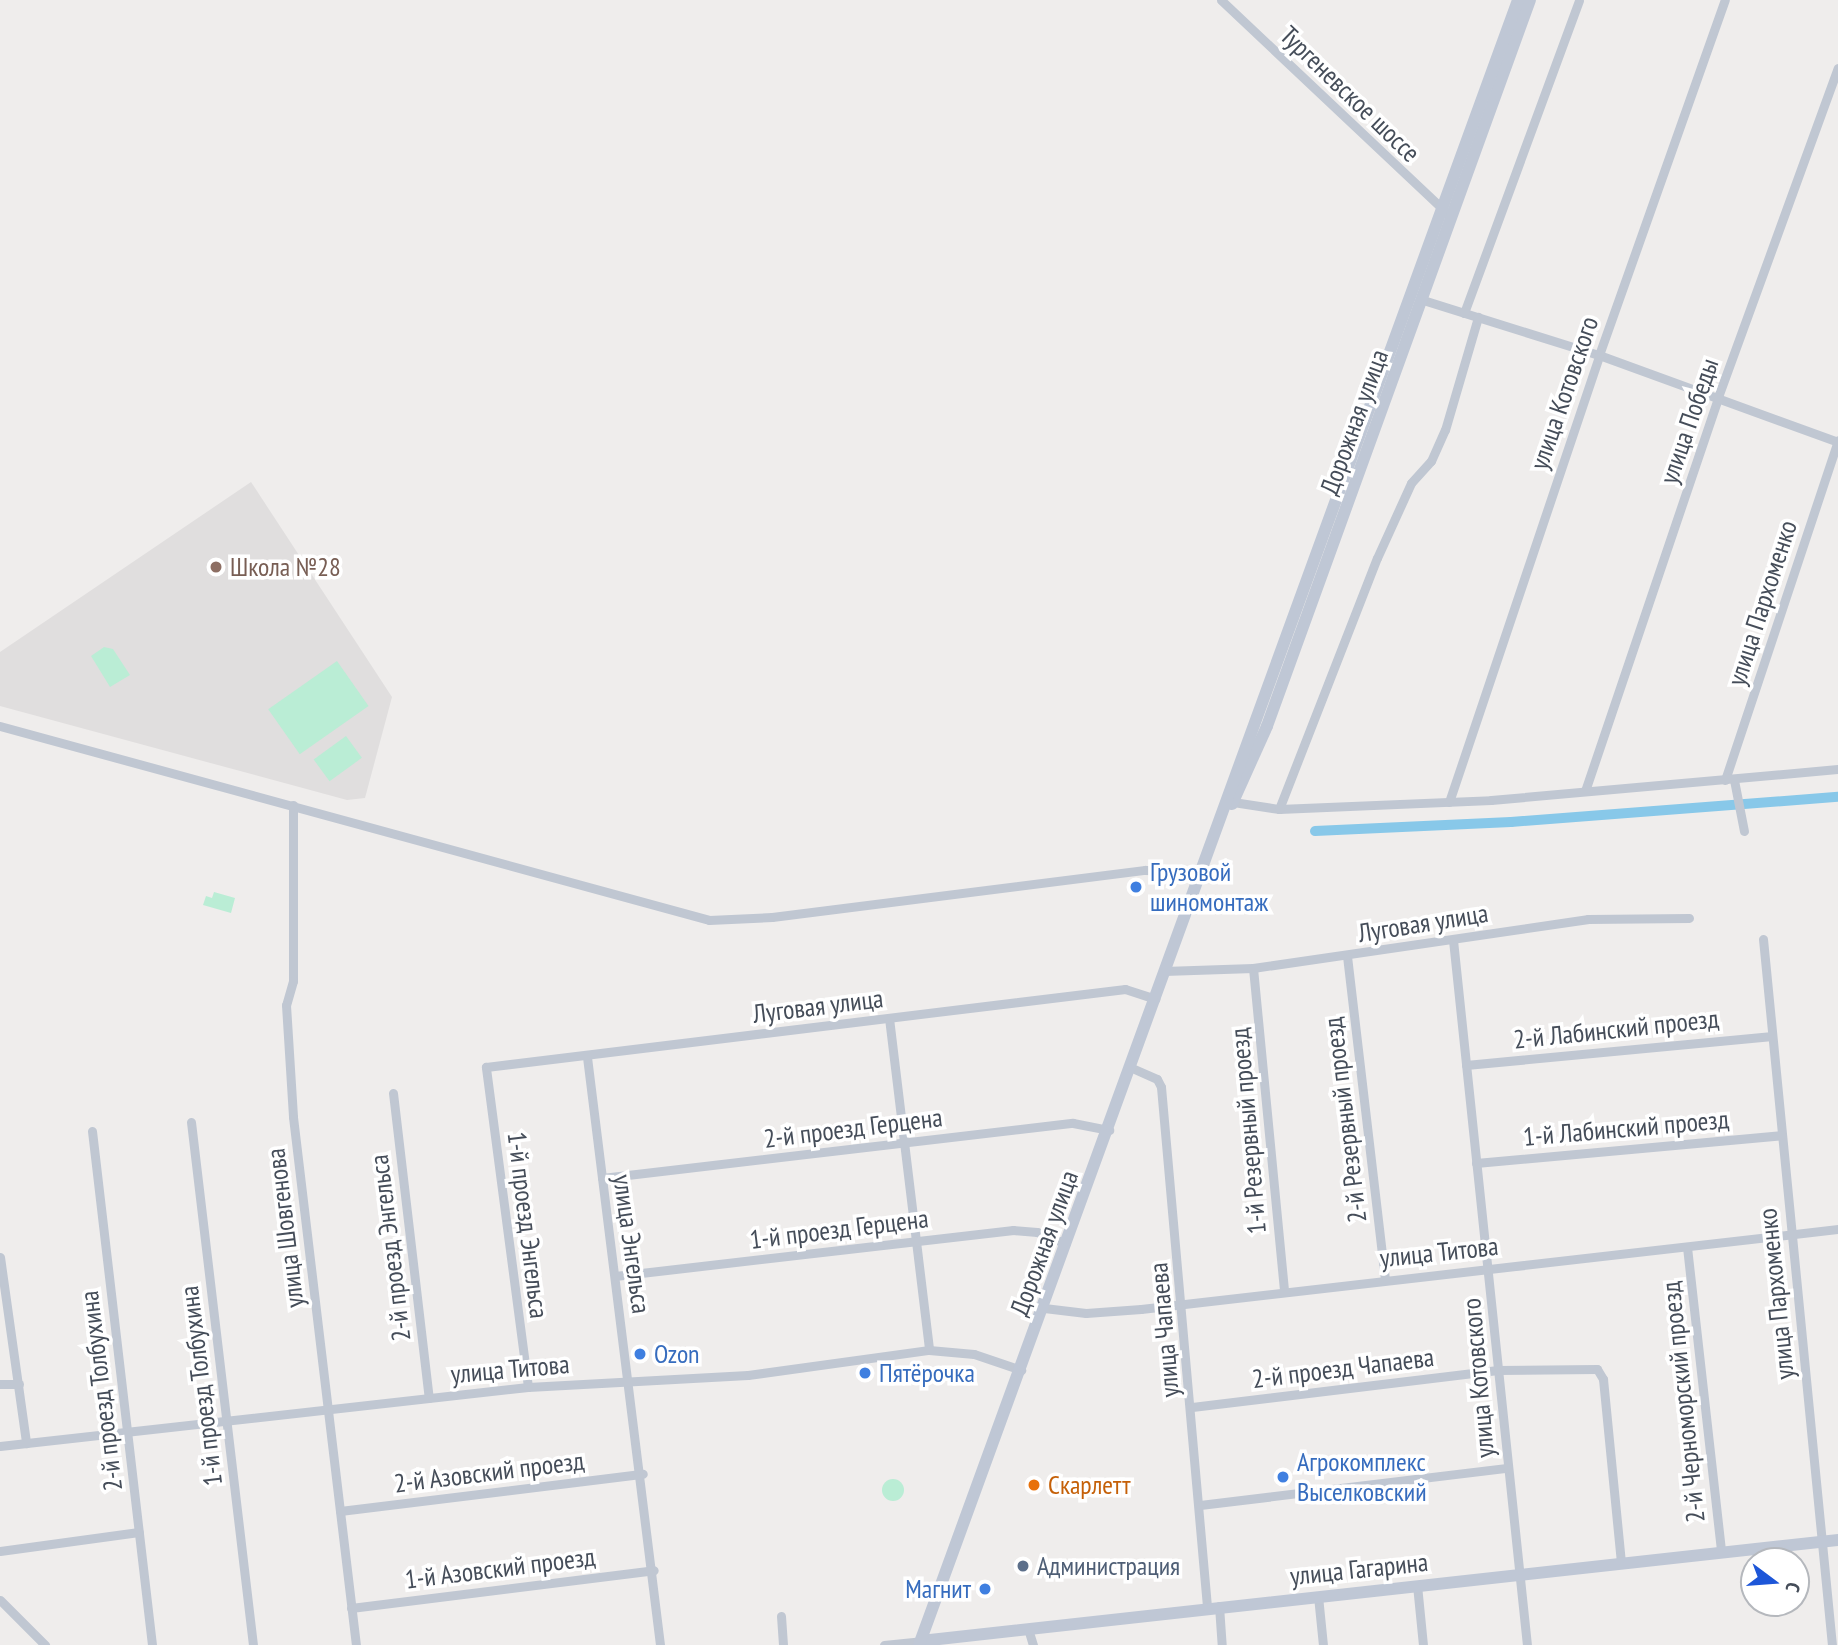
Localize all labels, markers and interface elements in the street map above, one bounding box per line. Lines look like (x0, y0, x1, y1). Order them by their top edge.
street label: Тургеневское шоссе (1274, 19, 1426, 169)
street label: улица Котовского (1523, 312, 1605, 474)
street label: Дорожная улица (1313, 345, 1395, 499)
street label: улица Победы (1653, 354, 1725, 488)
street label: улица Пархоменко (1721, 516, 1803, 690)
place label: Школа №28 (230, 551, 341, 583)
marker: Школа №28 (208, 559, 224, 575)
place label: Грузовой шиномонтаж (1150, 856, 1268, 917)
marker: Грузовой шиномонтаж (1128, 879, 1144, 895)
street label: Луговая улица (1356, 897, 1490, 949)
street label: Луговая улица (751, 983, 885, 1029)
street label: 2-й Лабинский проезд (1512, 1003, 1720, 1055)
street label: 2-й Резервный проезд (1317, 1015, 1373, 1225)
street label: 1-й Резервный проезд (1223, 1027, 1273, 1235)
street label: 2-й проезд Герцена (762, 1102, 944, 1154)
street label: 1-й Лабинский проезд (1522, 1103, 1730, 1153)
street label: 1-й проезд Энгельса (501, 1130, 555, 1320)
street label: улица Шовгенова (260, 1147, 310, 1309)
street label: 2-й проезд Энгельса (363, 1153, 417, 1343)
street label: Дорожная улица (1003, 1166, 1085, 1320)
street label: улица Энгельса (607, 1173, 657, 1315)
street label: 1-й проезд Герцена (748, 1203, 930, 1255)
street label: улица Пархоменко (1751, 1207, 1801, 1381)
street label: улица Титова (1378, 1230, 1500, 1274)
street label: улица Чапаева (1143, 1261, 1185, 1399)
street label: 2-й Черноморский проезд (1655, 1280, 1711, 1524)
street label: 1-й проезд Толбухина (173, 1284, 229, 1488)
street label: 2-й проезд Толбухина (73, 1289, 129, 1493)
street label: улица Котовского (1455, 1297, 1501, 1459)
place label: Ozon (654, 1338, 700, 1370)
street label: 2-й проезд Чапаева (1250, 1341, 1436, 1395)
marker: Ozon (632, 1346, 648, 1362)
street label: улица Титова (449, 1348, 571, 1390)
place label: Пятёрочка (879, 1357, 975, 1389)
marker: Пятёрочка (857, 1365, 873, 1381)
street label: 2-й Азовский проезд (392, 1445, 586, 1499)
place label: Агрокомплекс Выселковский (1297, 1446, 1427, 1508)
place label: Скарлетт (1048, 1469, 1131, 1501)
marker: Агрокомплекс Выселковский (1275, 1469, 1291, 1485)
marker: Скарлетт (1026, 1477, 1042, 1493)
street label: 1-й Азовский проезд (403, 1541, 597, 1595)
street label: улица Гагарина (1288, 1546, 1430, 1592)
north arrow (1740, 1547, 1810, 1617)
place label: Администрация (1037, 1550, 1180, 1582)
marker: Администрация (1015, 1558, 1031, 1574)
place label: Магнит (905, 1573, 971, 1605)
text: С (1781, 1580, 1806, 1595)
marker: Магнит (977, 1581, 993, 1597)

